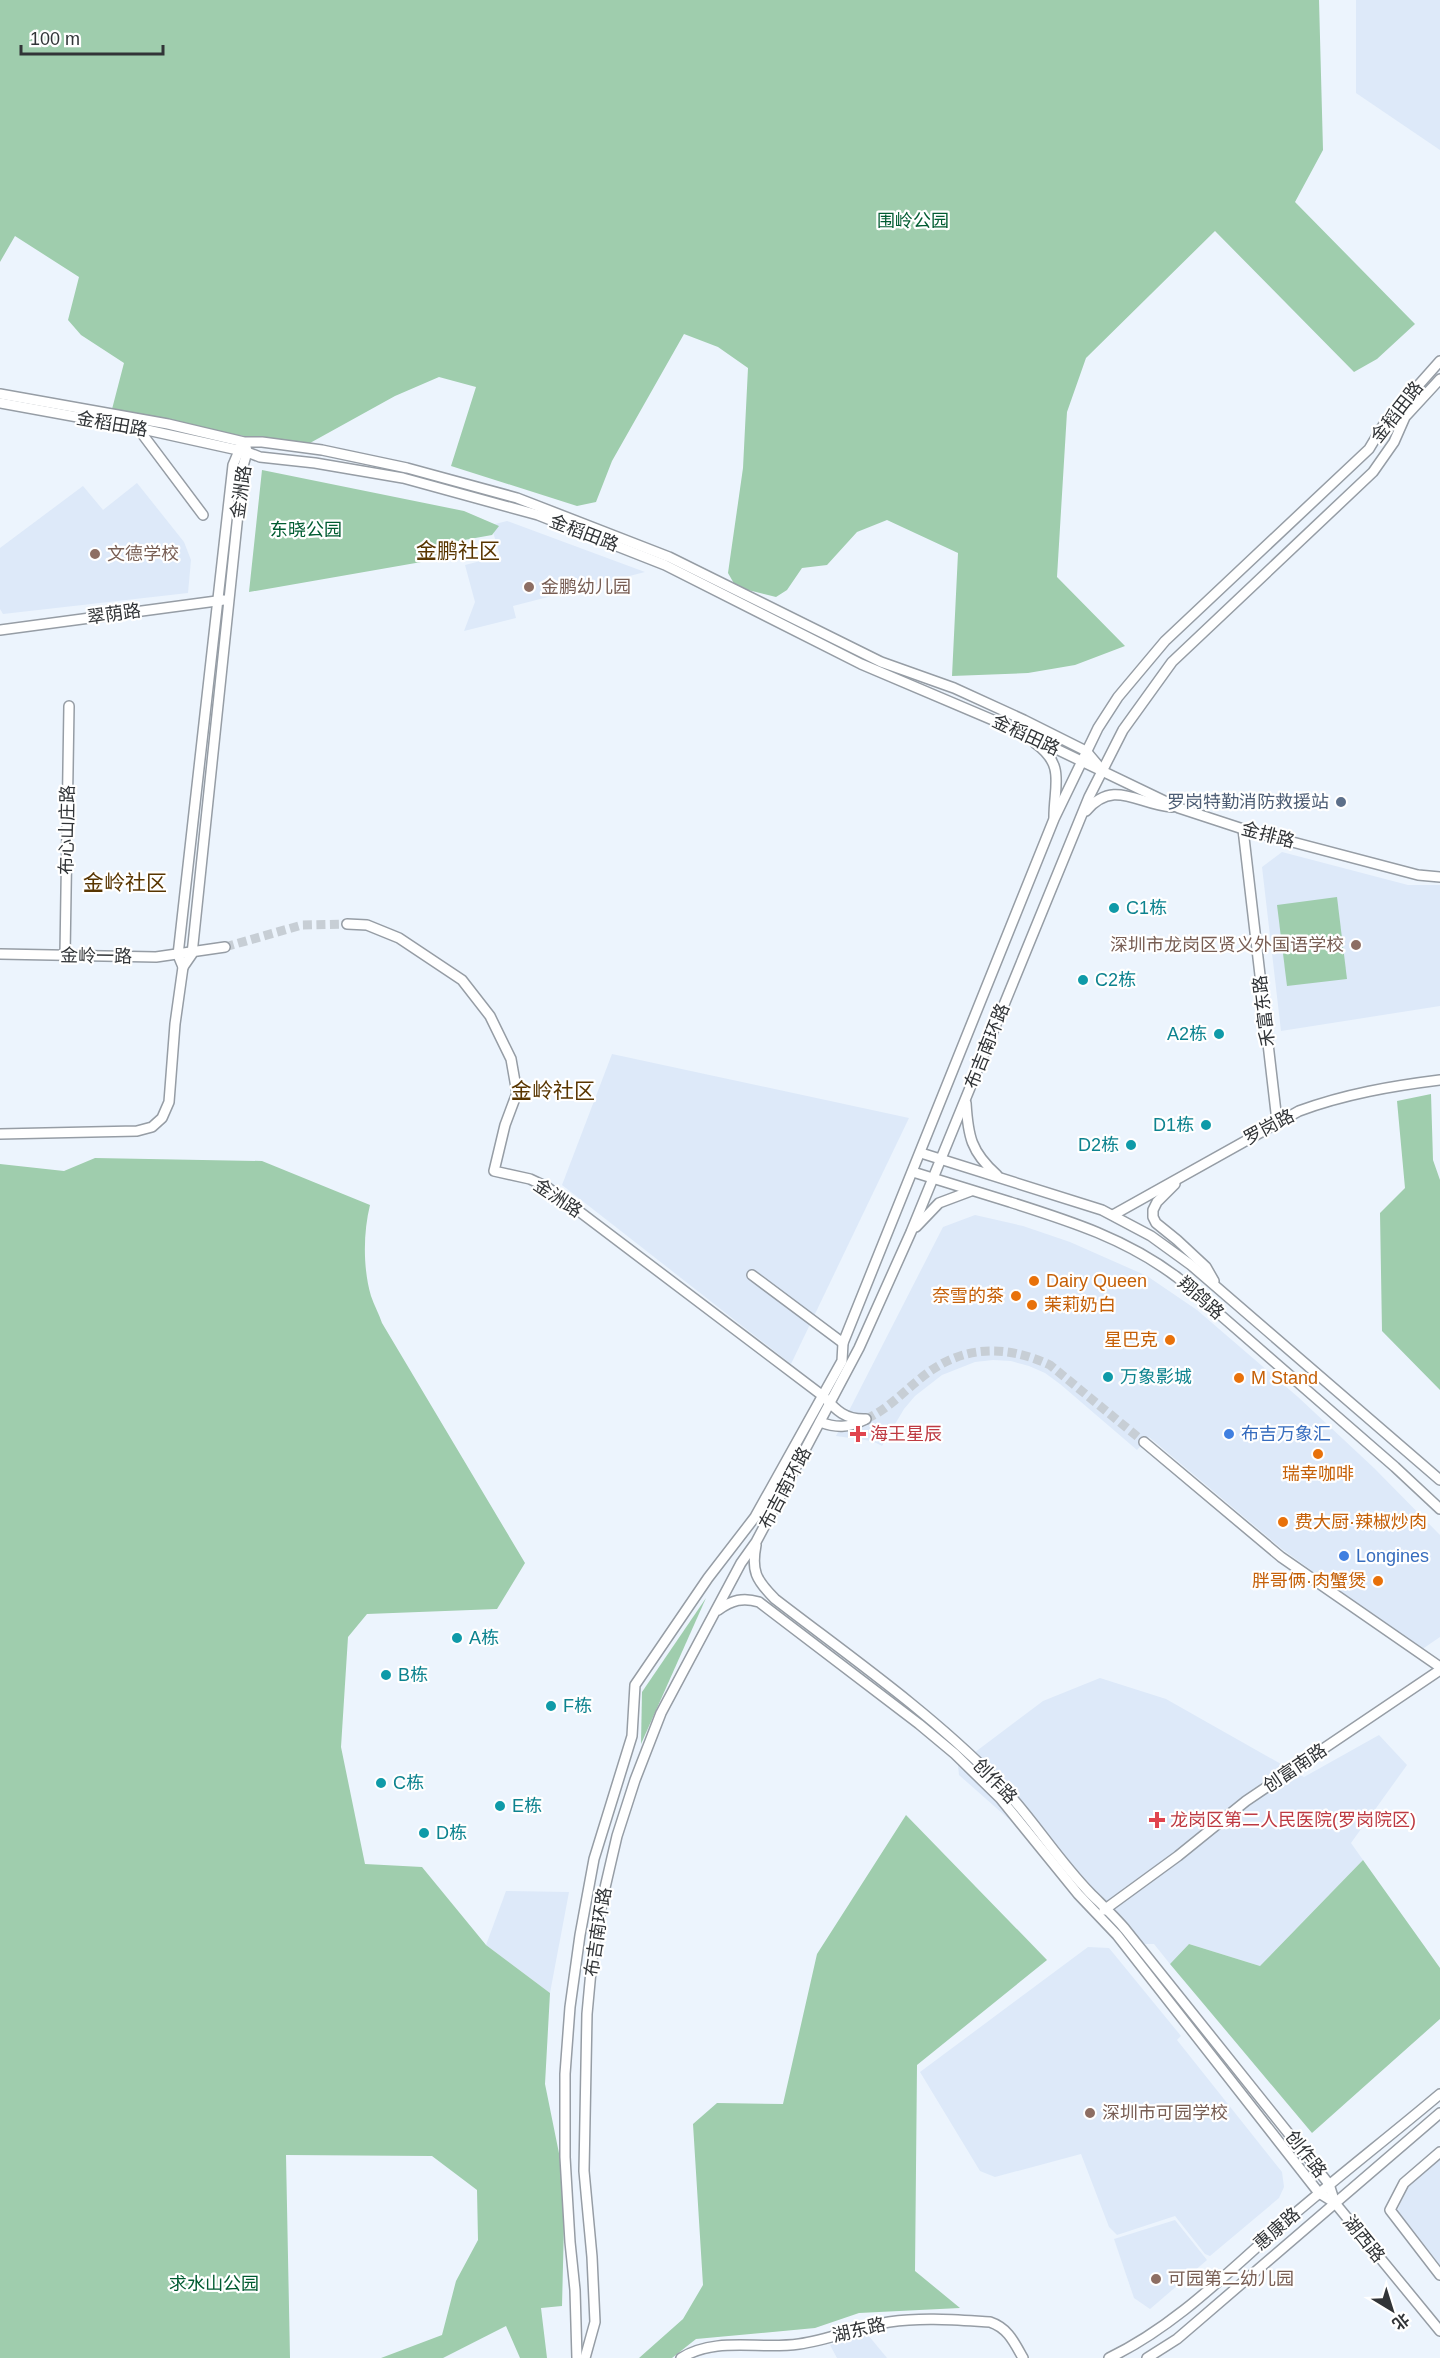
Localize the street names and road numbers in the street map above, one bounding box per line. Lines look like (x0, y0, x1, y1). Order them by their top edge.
street label: 金稻田路 (1367, 377, 1427, 447)
street label: 金稻田路 (75, 408, 149, 440)
street label: 金洲路 (227, 464, 255, 520)
street label: 金稻田路 (547, 511, 621, 555)
street label: 翠荫路 (86, 600, 142, 628)
street label: 金稻田路 (989, 711, 1063, 759)
street label: 布心山庄路 (56, 785, 78, 875)
street label: 金排路 (1239, 818, 1297, 852)
street label: 金岭一路 (60, 945, 132, 967)
street label: 禾富东路 (1250, 974, 1278, 1048)
street label: 布吉南环路 (961, 1001, 1013, 1091)
street label: 罗岗路 (1240, 1105, 1298, 1149)
street label: 金洲路 (530, 1175, 586, 1221)
street label: 翔鸽路 (1174, 1273, 1228, 1323)
street label: 布吉南环路 (755, 1444, 815, 1532)
street label: 创富南路 (1260, 1740, 1330, 1796)
street label: 创作路 (969, 1755, 1021, 1807)
street label: 布吉南环路 (581, 1886, 615, 1978)
street label: 创作路 (1281, 2127, 1331, 2181)
street label: 惠康路 (1250, 2204, 1304, 2254)
street label: 湖西路 (1339, 2212, 1389, 2266)
street label: 湖东路 (830, 2314, 888, 2346)

